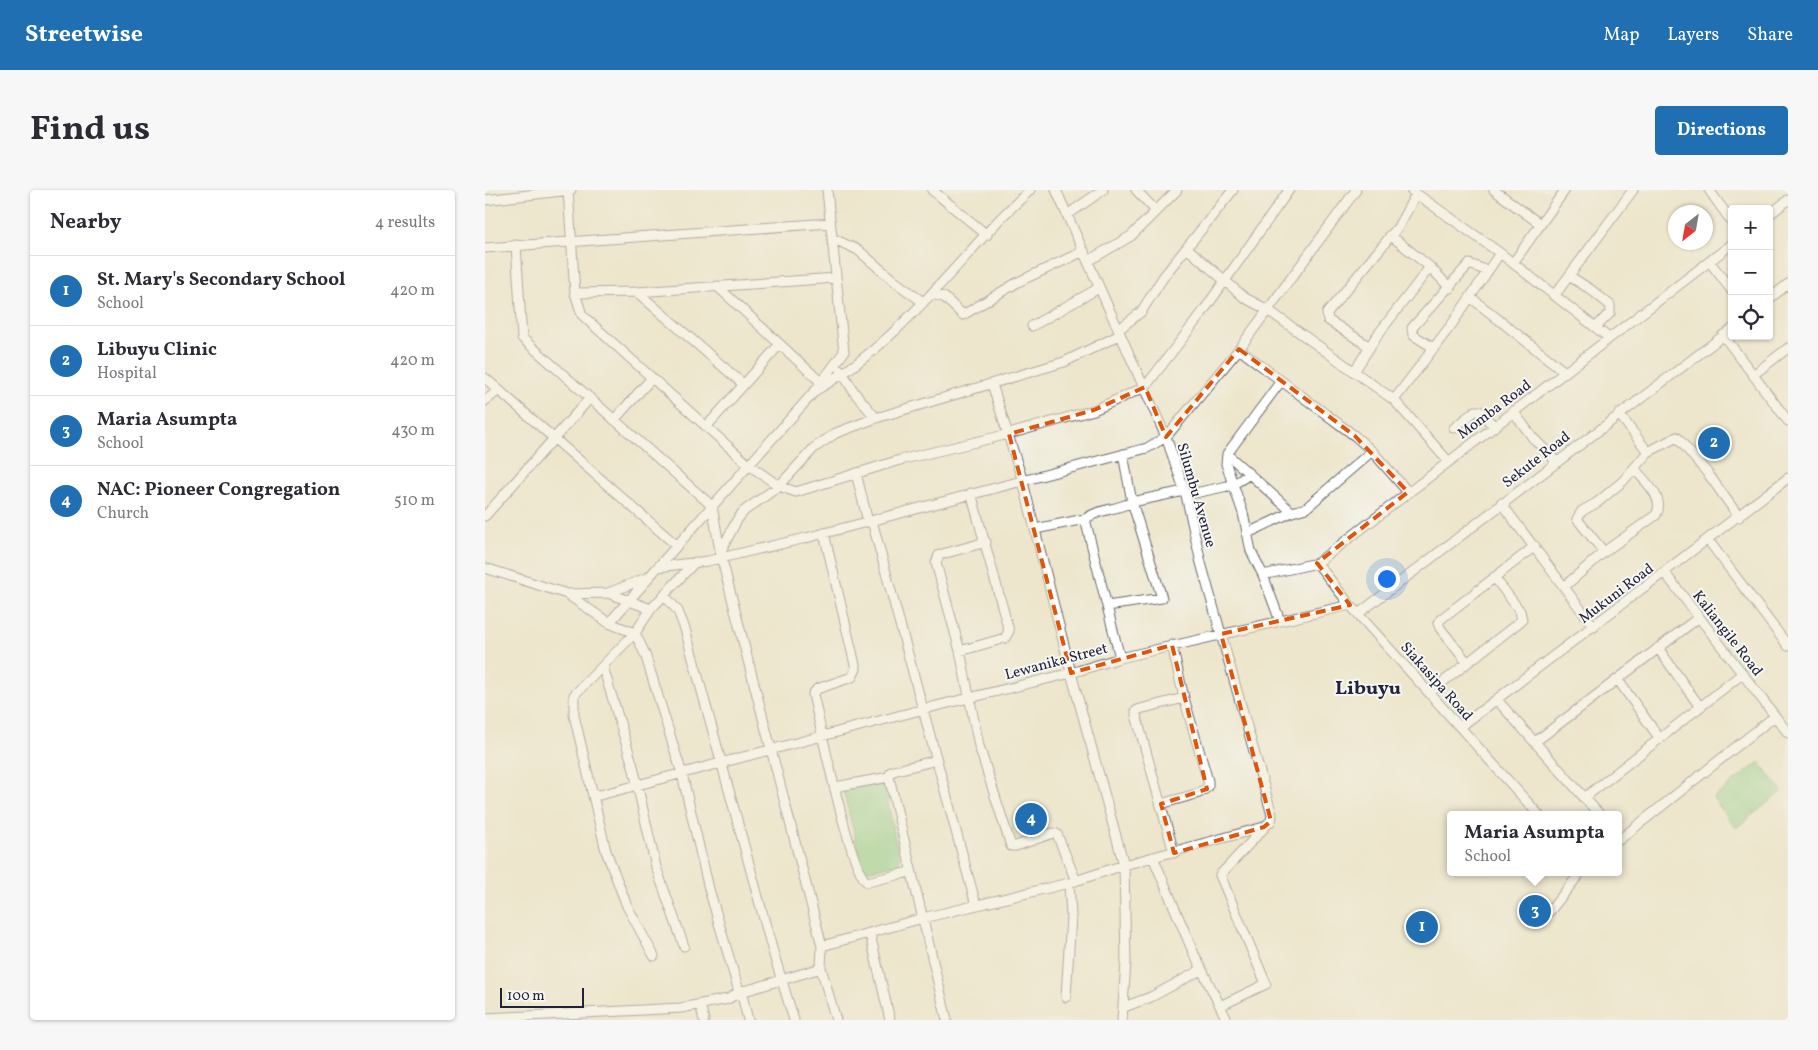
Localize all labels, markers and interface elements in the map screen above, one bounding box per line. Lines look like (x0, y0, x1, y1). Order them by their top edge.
text: Streetwise (25, 18, 143, 52)
text: Map (1603, 23, 1639, 48)
text: Layers (1667, 23, 1719, 48)
text: Share (1747, 23, 1793, 48)
text: Find us (30, 106, 150, 154)
button: Directions (1655, 106, 1788, 155)
north arrow (1668, 205, 1713, 250)
map controls (1728, 205, 1773, 340)
button: + (1728, 205, 1773, 250)
text: Nearby (50, 208, 121, 237)
text: 4 results (375, 212, 435, 234)
button: − (1728, 250, 1773, 295)
text: St. Mary's Secondary School (97, 267, 345, 293)
text: 1 (63, 280, 69, 302)
text: 420 m (390, 280, 435, 302)
text: School (97, 293, 144, 315)
button: locate (1728, 295, 1773, 340)
text: Libuyu Clinic (97, 337, 217, 363)
text: 2 (62, 350, 70, 372)
text: 420 m (390, 350, 435, 372)
text: Hospital (97, 363, 157, 385)
street label: Momba Road (1454, 375, 1536, 445)
text: Maria Asumpta (97, 407, 237, 433)
text: 3 (62, 420, 70, 442)
text: 430 m (391, 420, 435, 442)
pin: 2 (1698, 424, 1730, 462)
street label: Sekute Road (1498, 427, 1575, 493)
text: School (97, 433, 144, 455)
street label: Silumbu Avenue (1171, 441, 1221, 550)
text: NAC: Pioneer Congregation (97, 477, 340, 503)
text: 4 (61, 490, 71, 512)
text: 510 m (394, 490, 435, 512)
text: Church (97, 503, 149, 525)
street label: Mukuni Road (1575, 559, 1659, 629)
your location (1374, 566, 1400, 592)
street label: Kaliangile Road (1687, 587, 1767, 681)
street label: Siakasipa Road (1395, 638, 1477, 726)
street label: Lewanika Street (1003, 639, 1110, 686)
district label: Libuyu (1335, 675, 1401, 703)
pin: 4 (1015, 800, 1047, 838)
popup (1447, 811, 1622, 876)
text: Maria Asumpta (1464, 820, 1605, 846)
text: School (1464, 846, 1511, 868)
pin: 3 (1519, 892, 1551, 930)
pin: 1 (1406, 908, 1438, 946)
scale bar (500, 985, 584, 1008)
text: 100 m (507, 987, 545, 1006)

